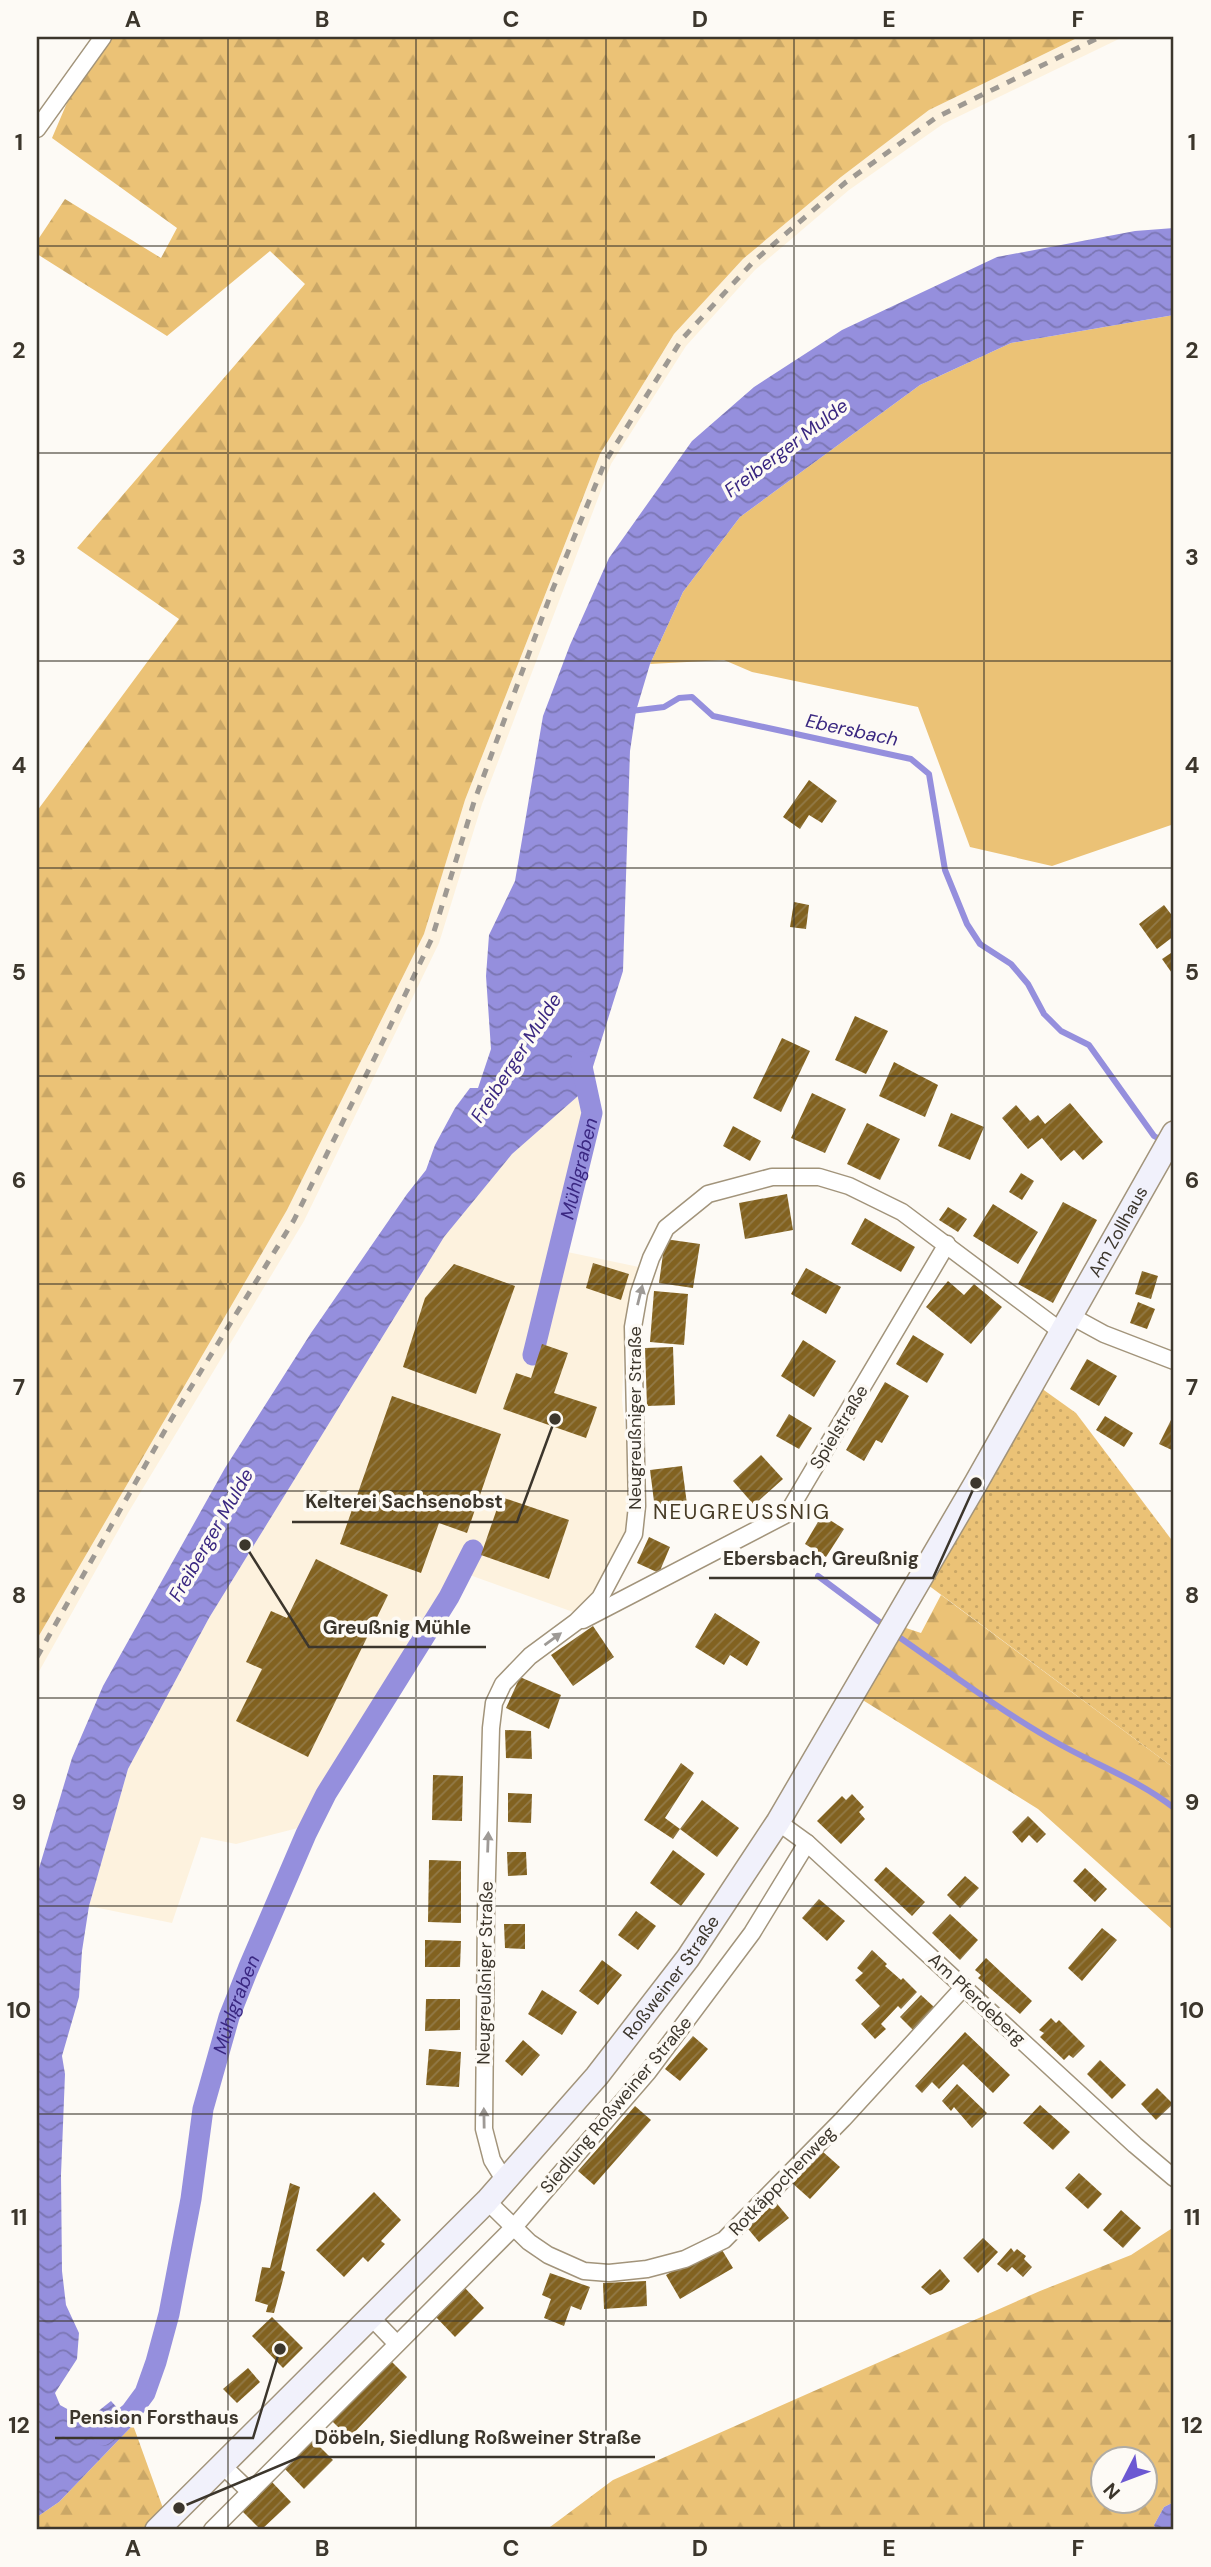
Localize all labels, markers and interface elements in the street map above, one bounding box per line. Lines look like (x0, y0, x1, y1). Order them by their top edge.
text: A (125, 4, 141, 34)
text: B (315, 4, 329, 34)
text: C (503, 4, 519, 34)
text: D (692, 4, 708, 34)
text: E (882, 4, 896, 34)
text: F (1072, 4, 1085, 34)
text: 1 (15, 127, 23, 157)
text: 1 (1188, 127, 1196, 157)
text: 2 (12, 335, 26, 365)
text: 2 (1185, 335, 1199, 365)
water label: Freiberger Mulde (719, 393, 853, 503)
text: 3 (12, 542, 26, 572)
text: 3 (1185, 542, 1199, 572)
water label: Ebersbach (804, 708, 901, 752)
text: 4 (12, 750, 27, 780)
text: 4 (1185, 750, 1200, 780)
text: 5 (12, 957, 26, 987)
text: 5 (1185, 957, 1199, 987)
water label: Freiberger Mulde (465, 989, 567, 1127)
water label: Mühlgraben (554, 1115, 603, 1222)
text: 6 (12, 1165, 26, 1195)
text: 6 (1185, 1165, 1199, 1195)
street label: Am Zollhaus (1083, 1182, 1153, 1281)
one-way arrow (635, 1284, 646, 1306)
street label: Neugreußniger Straße (623, 1326, 647, 1510)
text: 7 (13, 1372, 25, 1402)
text: 7 (1186, 1372, 1198, 1402)
street label: Spielstraße (804, 1380, 874, 1474)
water label: Freiberger Mulde (163, 1464, 259, 1606)
callout: Kelterei Sachsenobst (292, 1482, 517, 1522)
text: Kelterei Sachsenobst (305, 1489, 503, 1514)
district label: NEUGREUSSNIG (653, 1498, 831, 1526)
callout: Ebersbach, Greußnig (709, 1538, 933, 1578)
text: Ebersbach, Greußnig (723, 1546, 919, 1571)
text: 8 (12, 1580, 26, 1610)
text: 8 (1185, 1580, 1199, 1610)
callout: Greußnig Mühle (309, 1607, 486, 1647)
text: Greußnig Mühle (323, 1615, 471, 1640)
one-way arrow (544, 1632, 563, 1646)
text: 9 (12, 1787, 26, 1817)
text: 9 (1185, 1787, 1199, 1817)
one-way arrow (482, 1830, 494, 1852)
street label: Neugreußniger Straße (471, 1881, 499, 2065)
street label: Roßweiner Straße (618, 1911, 725, 2044)
street label: Am Pferdeberg (923, 1948, 1031, 2050)
water label: Mühlgraben (207, 1951, 265, 2057)
text: 10 (7, 1995, 31, 2025)
text: 10 (1180, 1995, 1204, 2025)
street label: Siedlung Roßweiner Straße (535, 2011, 697, 2199)
one-way arrow (478, 2107, 490, 2129)
street label: Rotkäppchenweg (723, 2121, 841, 2241)
text: 11 (11, 2202, 27, 2232)
text: 11 (1184, 2202, 1200, 2232)
callout: Pension Forsthaus (55, 2398, 253, 2438)
text: Pension Forsthaus (69, 2405, 239, 2430)
text: 12 (8, 2410, 30, 2440)
text: 12 (1181, 2410, 1203, 2440)
callout: Döbeln, Siedlung Roßweiner Straße (300, 2417, 655, 2457)
text: Döbeln, Siedlung Roßweiner Straße (315, 2425, 641, 2450)
north arrow (1088, 2444, 1158, 2514)
text: N (1098, 2478, 1126, 2505)
text: A (125, 2533, 141, 2563)
text: B (315, 2533, 329, 2563)
text: C (503, 2533, 519, 2563)
text: D (692, 2533, 708, 2563)
text: E (882, 2533, 896, 2563)
text: F (1072, 2533, 1085, 2563)

